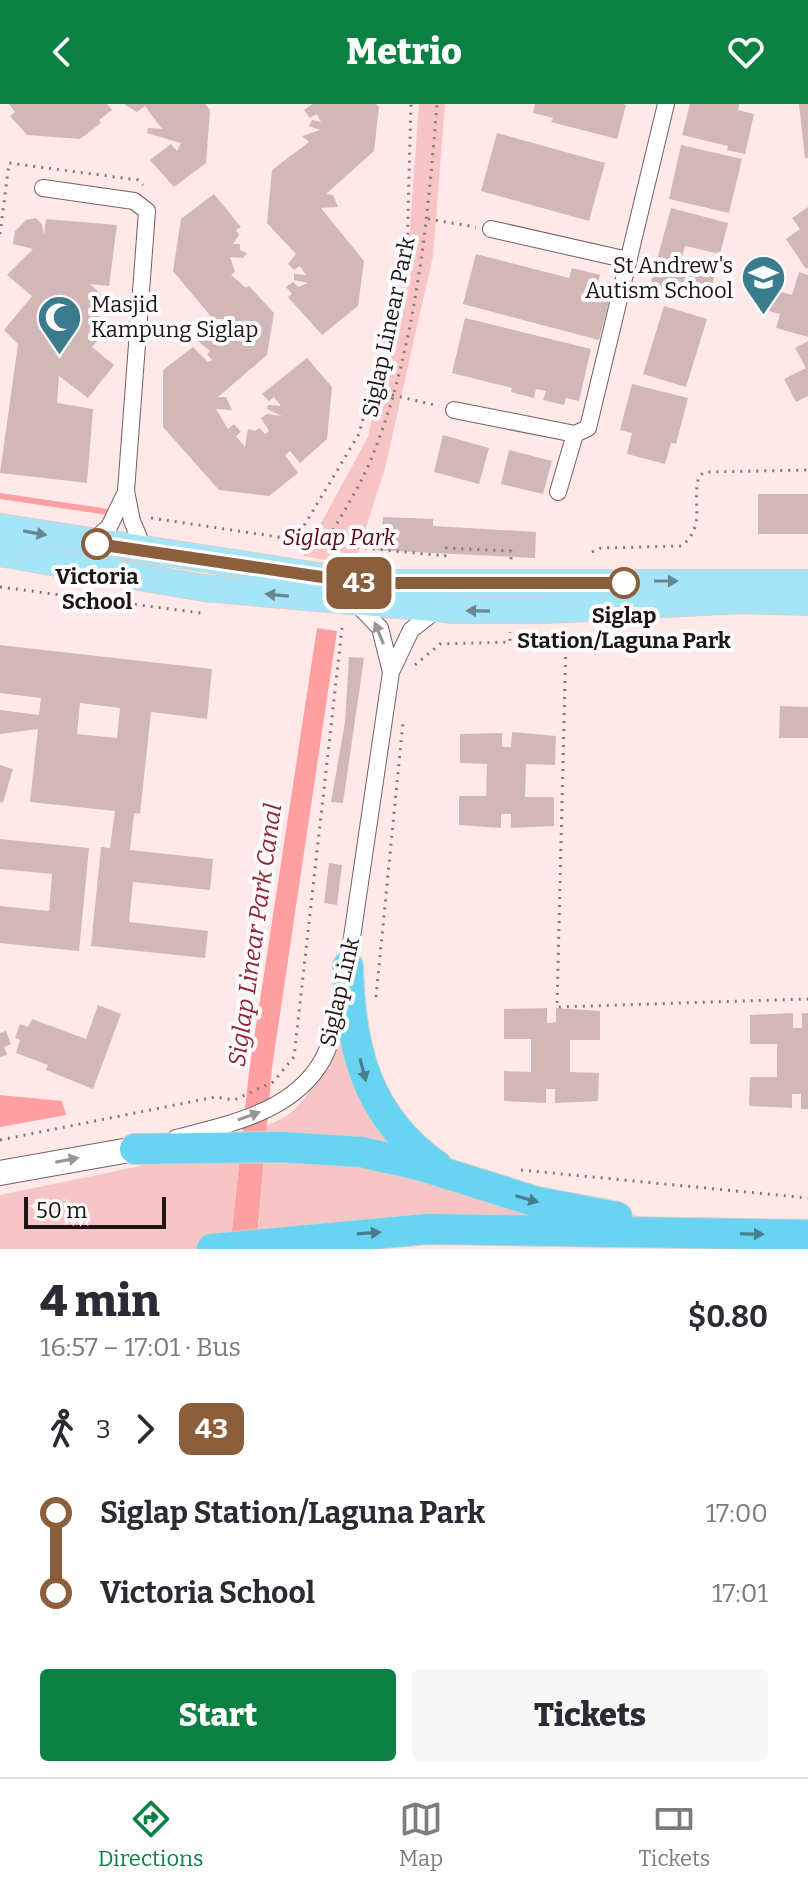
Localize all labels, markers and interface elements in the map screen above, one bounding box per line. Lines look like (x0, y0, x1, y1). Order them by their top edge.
icon: back (40, 30, 84, 74)
text: Metrio (346, 30, 462, 74)
icon: heart (724, 30, 768, 74)
street label: Siglap Linear Park (356, 234, 421, 420)
place label: St Andrew's Autism School (585, 252, 733, 304)
school or university icon: St Andrew's Autism School (740, 254, 788, 317)
place label: Masjid Kampung Siglap (91, 291, 258, 343)
mosque icon: Masjid Kampung Siglap (36, 293, 84, 356)
park label: Siglap Park (283, 524, 396, 551)
one-way arrow (23, 528, 48, 540)
marker: Victoria School (82, 529, 112, 559)
line badge: 43 (323, 557, 395, 609)
place label: Victoria School (55, 563, 139, 615)
text: 43 (342, 566, 376, 599)
marker: Siglap Station/Laguna Park (609, 568, 639, 598)
one-way arrow (654, 575, 679, 587)
one-way arrow (264, 588, 289, 601)
place label: Siglap Station/Laguna Park (517, 602, 731, 654)
one-way arrow (465, 604, 490, 617)
one-way arrow (372, 620, 385, 644)
water label: Siglap Linear Park Canal (223, 802, 287, 1068)
street label: Siglap Link (314, 934, 365, 1049)
one-way arrow (358, 1057, 370, 1082)
one-way arrow (237, 1109, 261, 1122)
one-way arrow (55, 1153, 80, 1166)
scale bar (24, 1193, 166, 1229)
one-way arrow (516, 1193, 540, 1206)
text: 50 m (36, 1197, 87, 1224)
one-way arrow (357, 1227, 382, 1240)
one-way arrow (740, 1228, 765, 1240)
text: 4 min (40, 1275, 160, 1328)
text: $0.80 (688, 1299, 768, 1335)
text: 16:57 – 17:01 · Bus (40, 1332, 241, 1363)
icon: walk (40, 1407, 84, 1451)
icon: forward (123, 1407, 167, 1451)
text: 43 (195, 1412, 228, 1445)
text: 3 (96, 1414, 111, 1445)
text: Siglap Station/Laguna Park (100, 1495, 485, 1531)
text: 17:00 (706, 1498, 768, 1529)
text: Victoria School (100, 1575, 315, 1611)
text: 17:01 (712, 1578, 768, 1609)
button: Start (40, 1669, 396, 1761)
button: Tickets (412, 1669, 768, 1761)
tab: Directions (98, 1797, 204, 1872)
tab: Map (399, 1797, 443, 1872)
tab: Tickets (639, 1797, 710, 1872)

